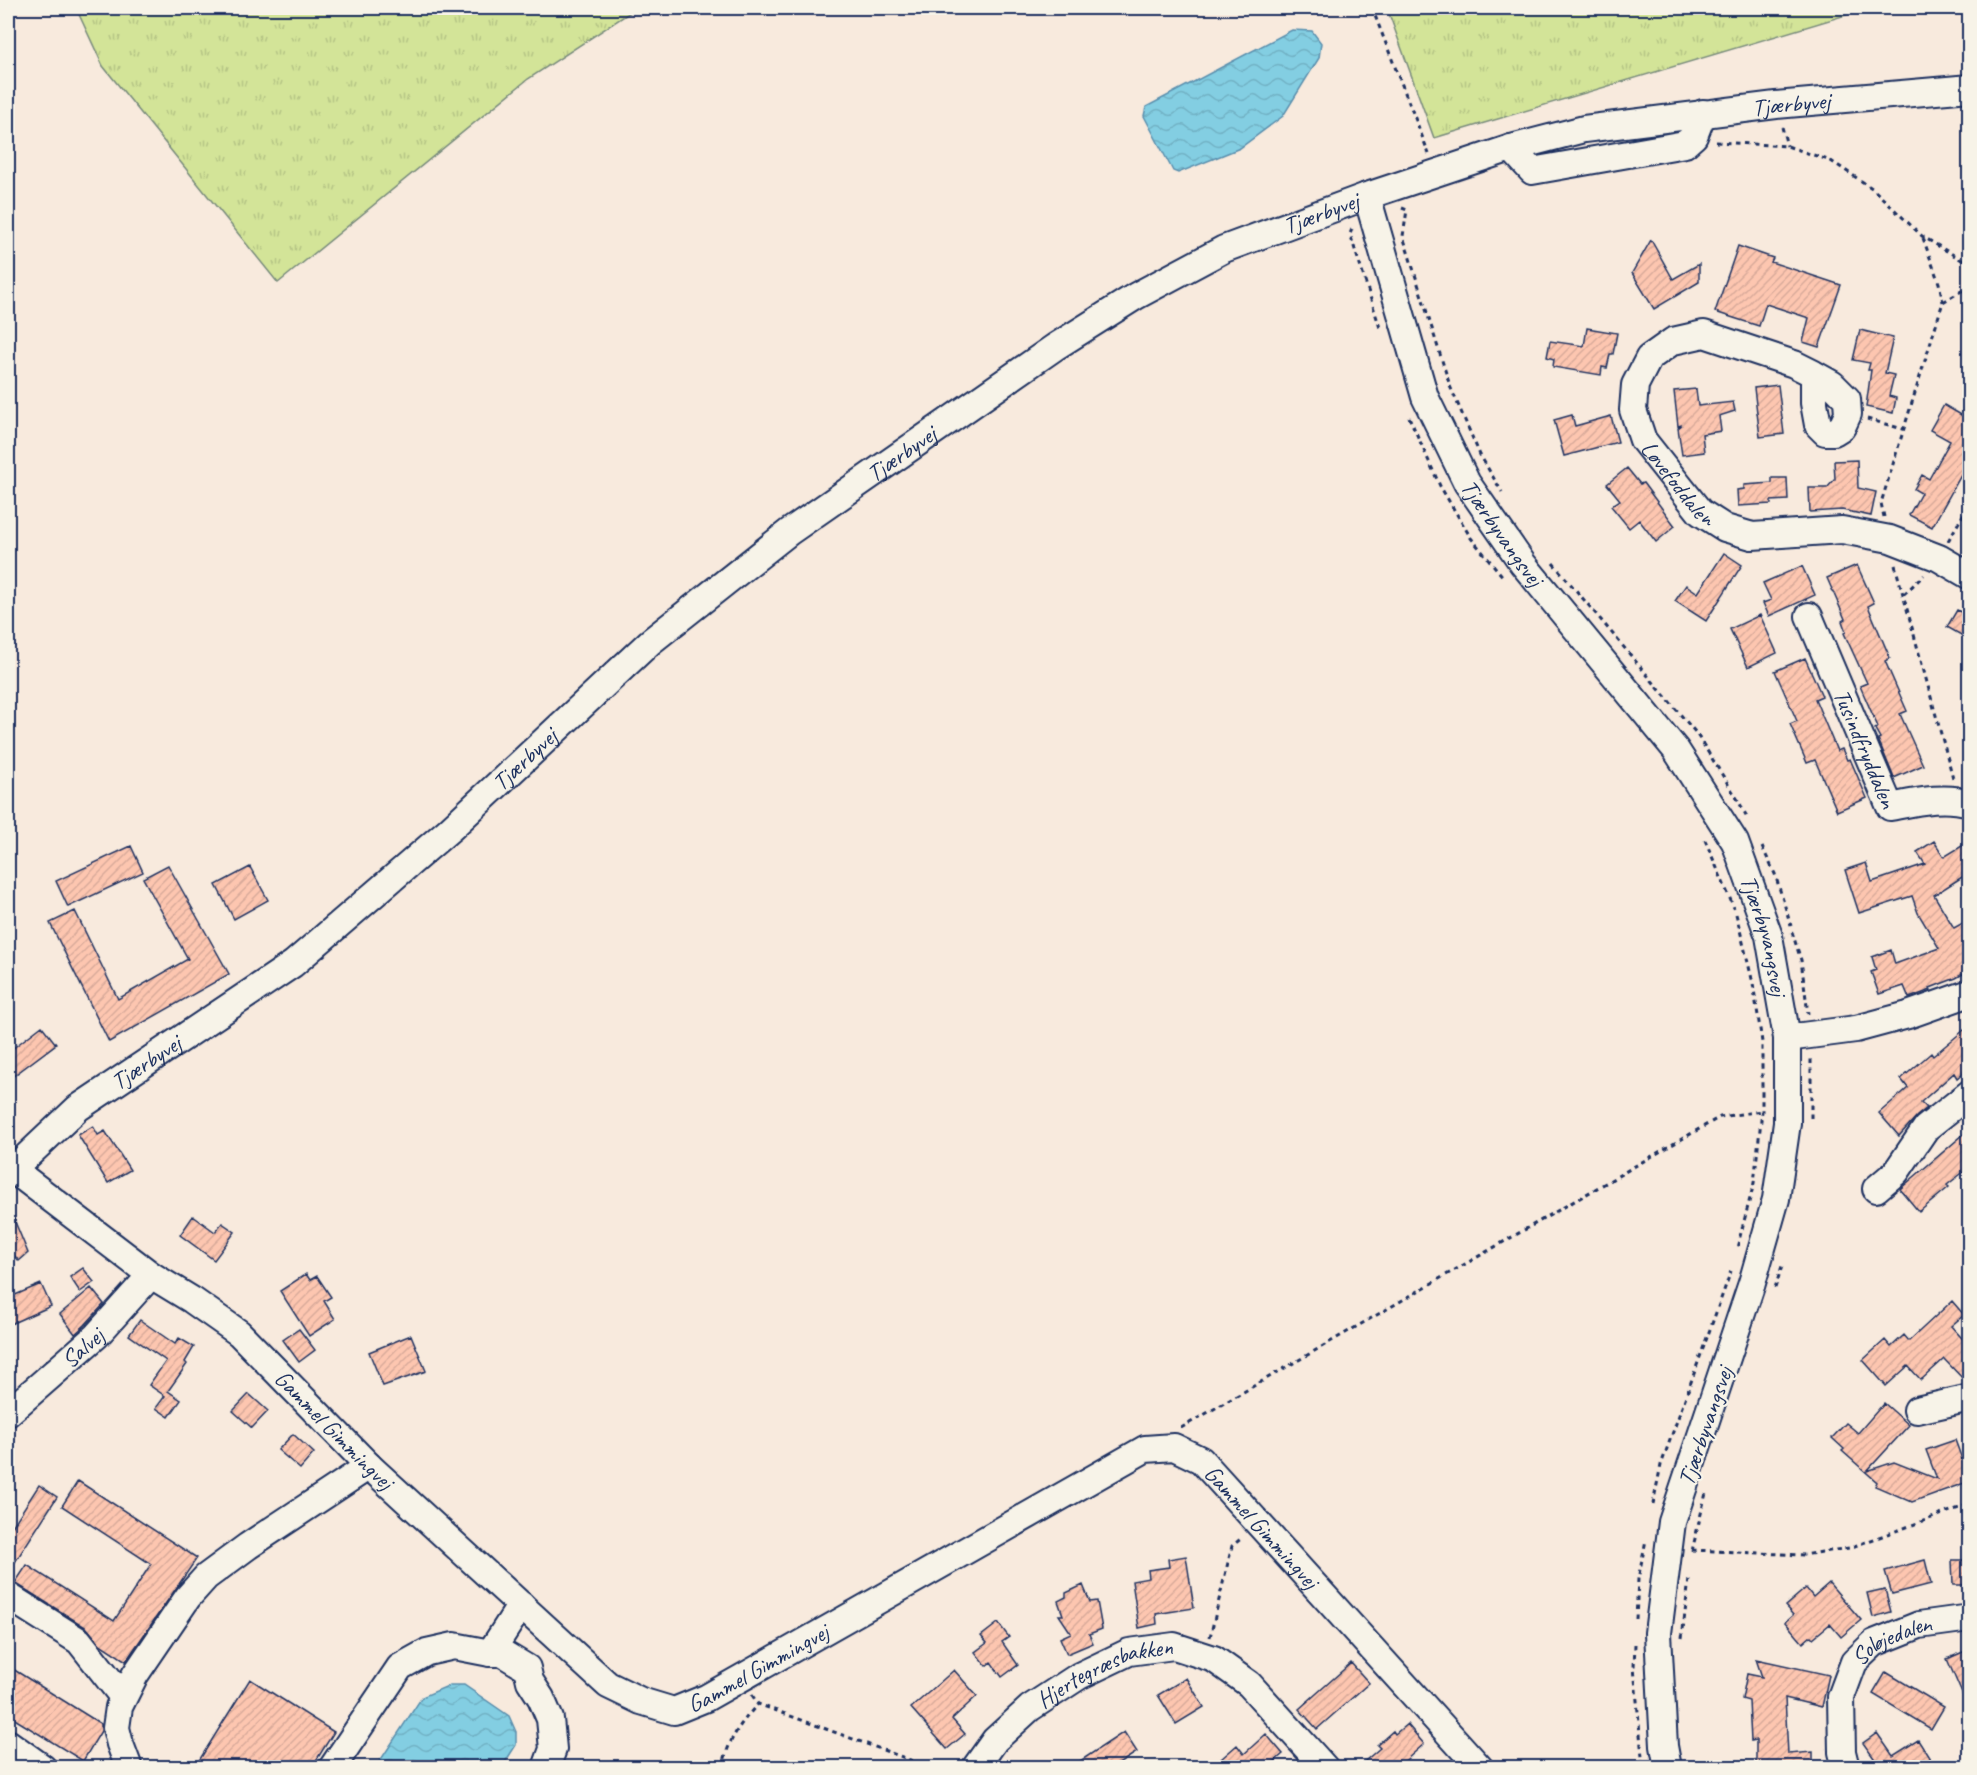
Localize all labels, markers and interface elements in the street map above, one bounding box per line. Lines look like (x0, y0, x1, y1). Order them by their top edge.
street label: Tjærbyvej (1750, 85, 1834, 123)
street label: Tjærbyvej (1279, 184, 1366, 241)
street label: Tjærbyvej (861, 417, 945, 488)
street label: Løvefoddalen (1634, 435, 1721, 533)
street label: Tjærbyvangsvej (1454, 474, 1552, 595)
street label: Tusindfryddalen (1827, 684, 1904, 814)
street label: Tjærbyvej (486, 720, 566, 797)
street label: Tjærbyvangsvej (1733, 871, 1795, 1001)
street label: Tjærbyvej (105, 1027, 189, 1097)
street label: Salvej (55, 1320, 113, 1374)
street label: Tjærbyvangsvej (1671, 1360, 1740, 1489)
street label: Gammel Gimmingvej (268, 1363, 402, 1498)
street label: Gammel Gimmingvej (1198, 1459, 1327, 1597)
street label: Soløjedalen (1845, 1608, 1935, 1672)
street label: Gammel Gimmingvej (683, 1615, 836, 1719)
street label: Hjertegræsbakken (1031, 1631, 1175, 1715)

